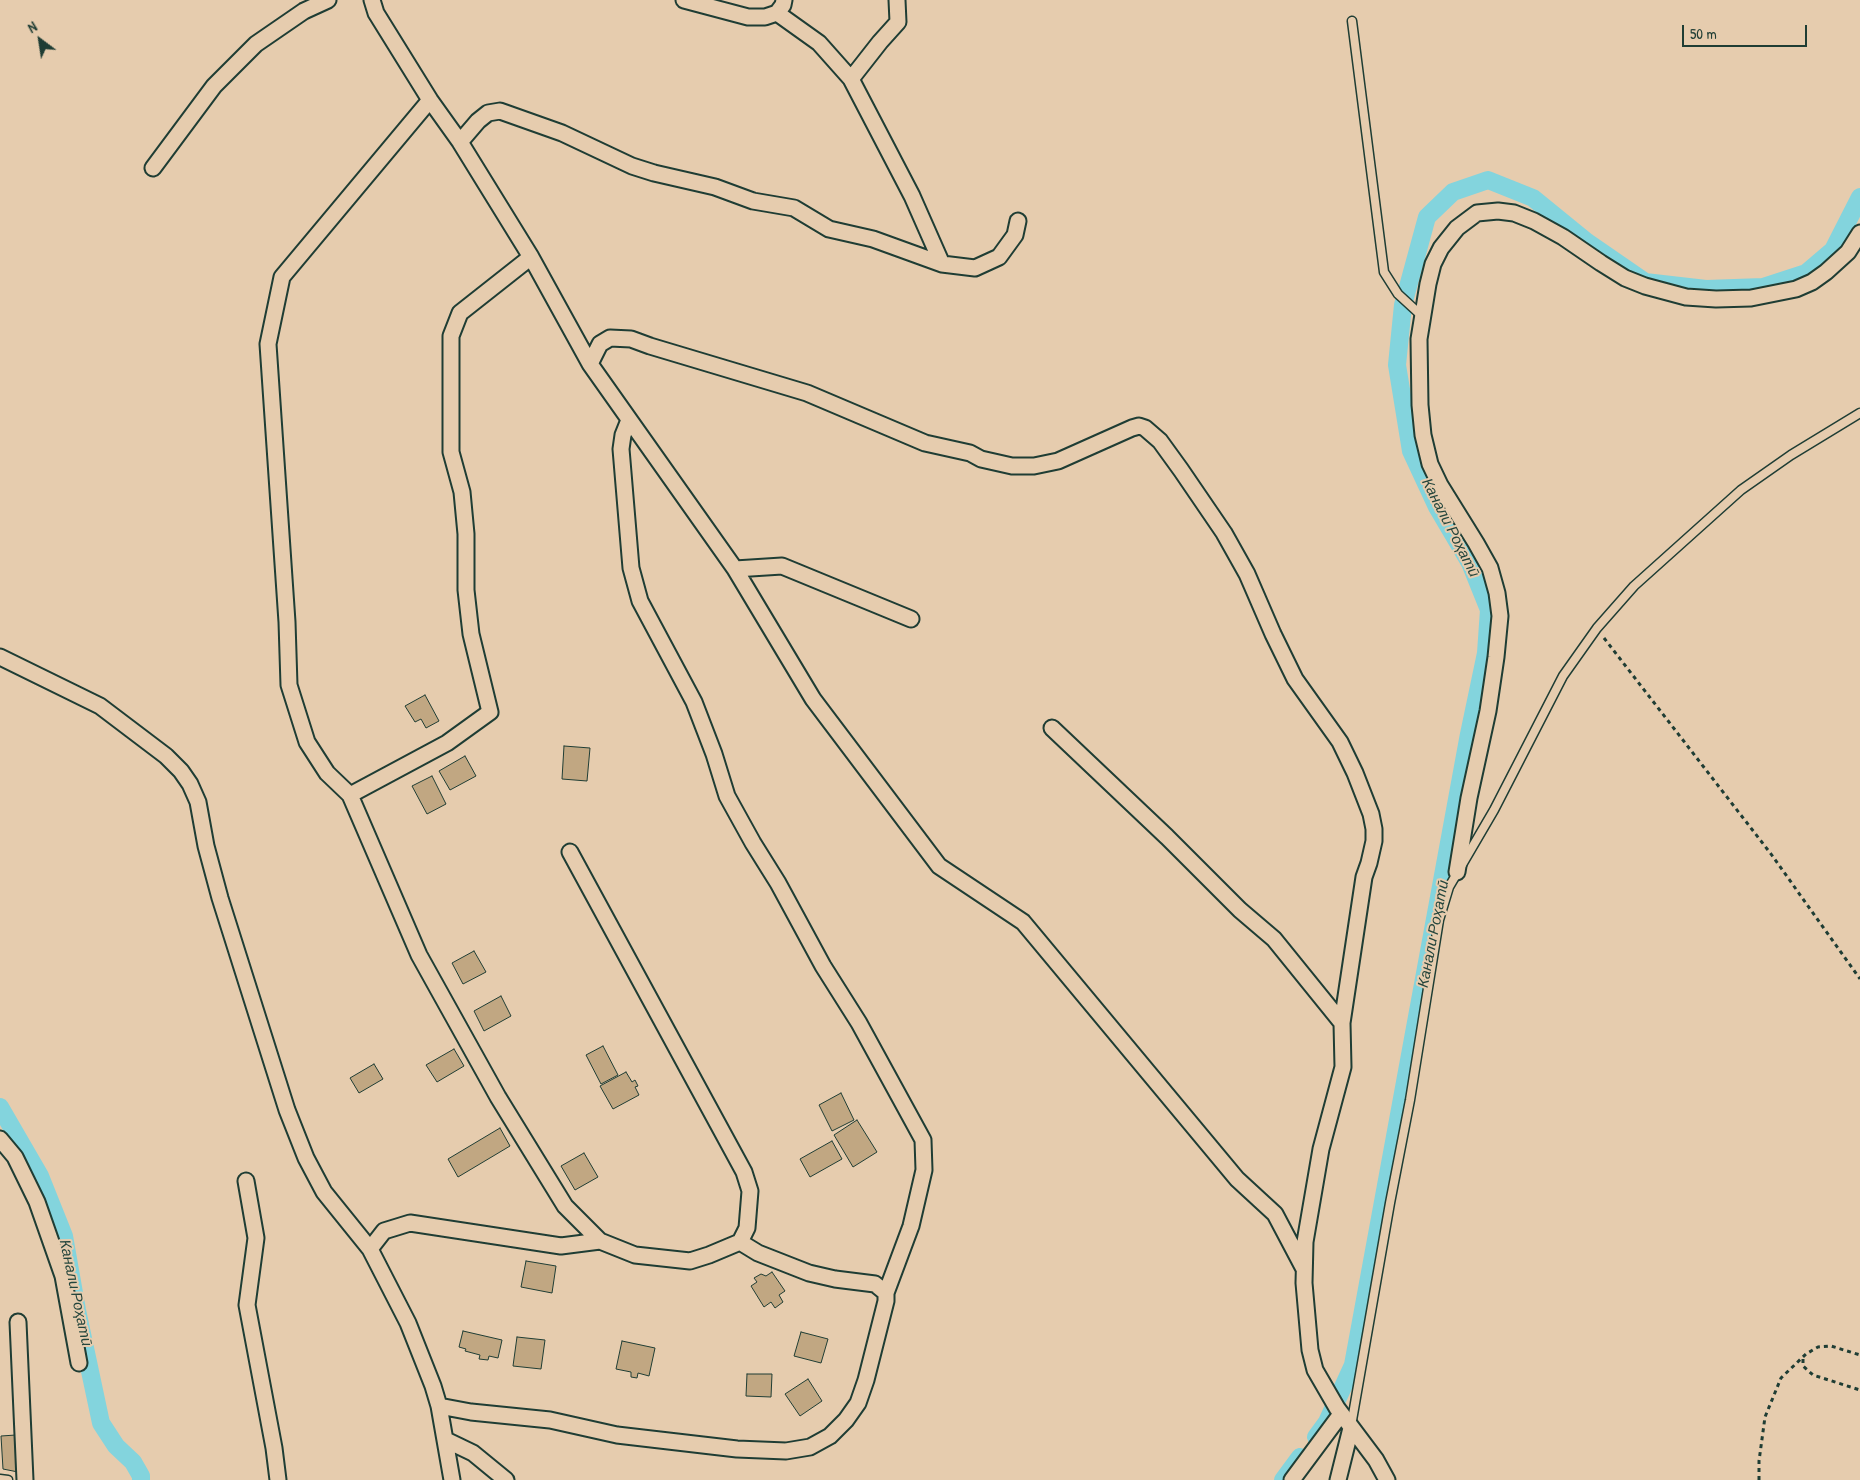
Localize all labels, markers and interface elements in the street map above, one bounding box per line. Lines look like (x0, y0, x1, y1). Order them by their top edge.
north arrow (15, 15, 65, 65)
scale bar (1685, 15, 1810, 47)
text: N (24, 17, 40, 37)
text: 50 m (1690, 23, 1717, 44)
water label: Канали Роҳатӣ (1417, 475, 1483, 581)
water label: Канали Роҳатӣ (1415, 879, 1453, 989)
water label: Канали Роҳатӣ (55, 1238, 95, 1348)

